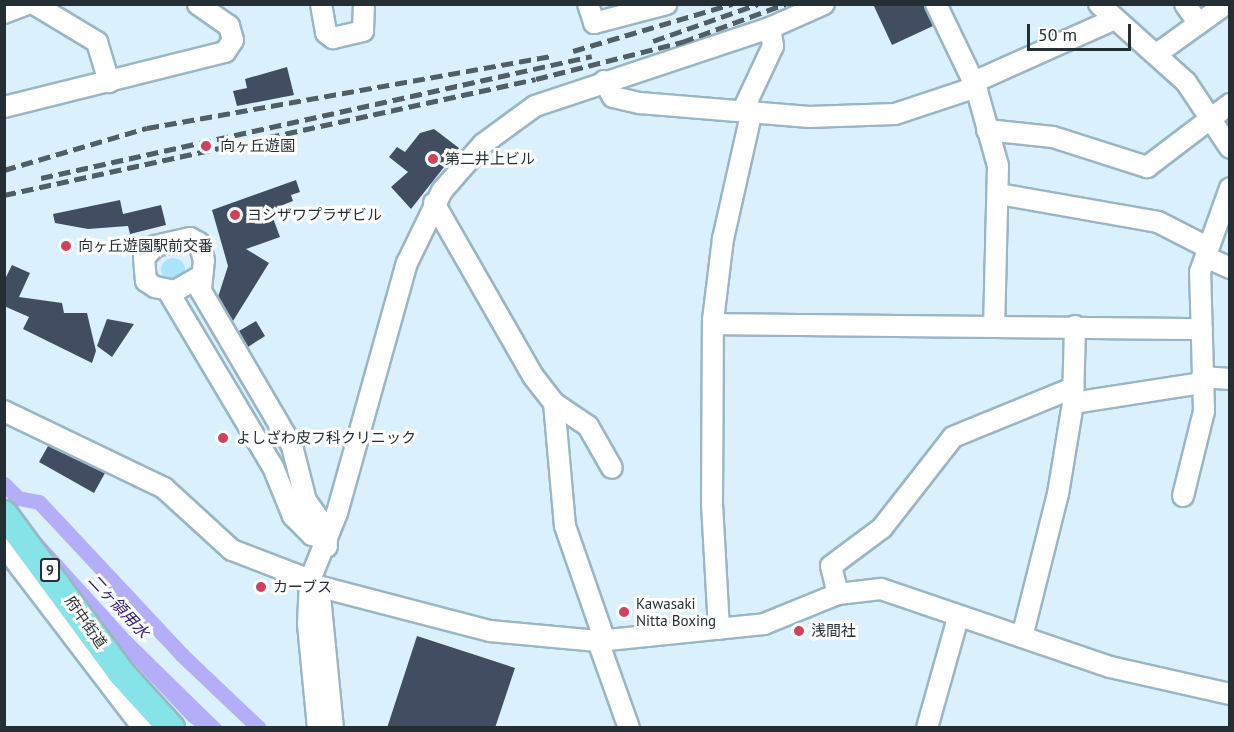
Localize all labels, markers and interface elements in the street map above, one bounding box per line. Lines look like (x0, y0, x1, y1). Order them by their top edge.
scale bar (1030, 12, 1134, 50)
text: 50 m (1038, 23, 1077, 46)
marker: 向ヶ丘遊園 (197, 137, 215, 155)
place label: 向ヶ丘遊園 (220, 137, 295, 155)
place label: 第二井上ビル (445, 150, 535, 168)
marker: 第二井上ビル (426, 152, 440, 166)
place label: ヨシザワプラザビル (247, 206, 382, 224)
marker: ヨシザワプラザビル (228, 208, 242, 222)
place label: 向ヶ丘遊園駅前交番 (78, 237, 213, 255)
marker: 向ヶ丘遊園駅前交番 (59, 239, 73, 253)
marker: よしざわ皮フ科クリニック (214, 429, 232, 447)
place label: よしざわ皮フ科クリニック (236, 429, 416, 447)
road number: 9 (40, 559, 60, 581)
water label: 二ヶ領用水 (85, 570, 153, 642)
place label: カーブス (273, 578, 333, 596)
marker: カーブス (254, 580, 268, 594)
street label: 府中街道 (61, 592, 111, 652)
place label: Kawasaki Nitta Boxing (636, 594, 716, 629)
marker: Kawasaki Nitta Boxing (617, 605, 631, 619)
place label: 浅間社 (811, 622, 856, 640)
marker: 浅間社 (792, 624, 806, 638)

